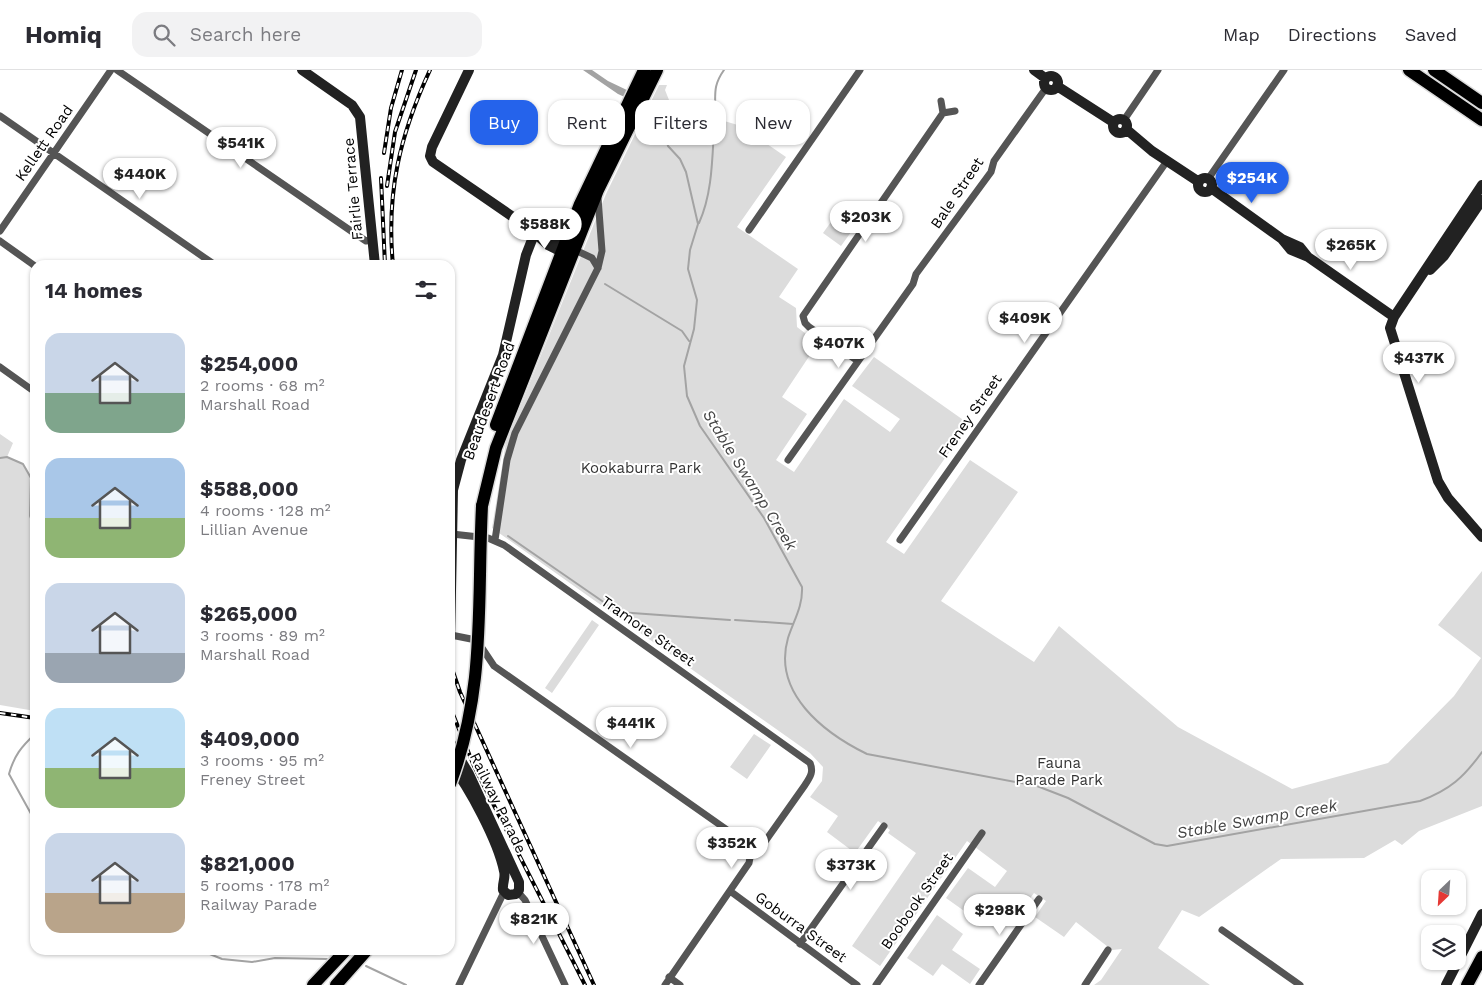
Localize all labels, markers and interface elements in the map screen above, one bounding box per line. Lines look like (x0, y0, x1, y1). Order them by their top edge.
search box (132, 12, 482, 57)
text: Homiq (25, 21, 102, 49)
icon: search (150, 21, 178, 49)
text: Search here (190, 23, 301, 46)
text: Map (1223, 24, 1260, 45)
text: Directions (1288, 24, 1377, 45)
text: Saved (1405, 24, 1457, 45)
chip: Buy (470, 100, 538, 145)
chip: Rent (548, 100, 625, 145)
chip: Filters (635, 100, 726, 145)
chip: New (736, 100, 810, 145)
street label: Kellett Road (11, 101, 77, 185)
pin: $541K (206, 126, 276, 169)
text: $541K (217, 133, 265, 152)
street label: Fairlie Terrace (340, 137, 366, 241)
street label: Bale Street (927, 153, 988, 232)
pin: $440K (105, 158, 175, 200)
pin: $254K (1217, 162, 1287, 204)
text: $440K (114, 164, 166, 183)
text: $254K (1227, 168, 1277, 187)
pin: $203K (831, 200, 901, 243)
text: $203K (841, 207, 891, 226)
pin: $588K (510, 208, 580, 250)
text: $588K (520, 214, 570, 233)
pin: $265K (1316, 228, 1386, 271)
text: $265K (1326, 235, 1376, 254)
icon: filters (412, 276, 440, 304)
text: 14 homes (45, 278, 142, 303)
pin: $409K (990, 302, 1060, 344)
text: $409K (999, 308, 1051, 327)
pin: $407K (804, 326, 874, 369)
text: $407K (813, 333, 865, 352)
street label: Beaudesert Road (459, 339, 519, 463)
pin: $437K (1384, 342, 1454, 384)
text: $437K (1394, 348, 1444, 367)
text: $254,000 (200, 351, 298, 376)
icon: home (85, 353, 145, 413)
street label: Freney Street (934, 370, 1006, 461)
text: 2 rooms · 68 m² (200, 376, 325, 395)
text: Marshall Road (200, 395, 310, 414)
water label: Stable Swamp Creek (699, 406, 802, 555)
park label: Kookaburra Park (581, 459, 702, 477)
text: $588,000 (200, 476, 299, 501)
icon: home (85, 478, 145, 538)
text: 4 rooms · 128 m² (200, 501, 331, 520)
text: Lillian Avenue (200, 520, 308, 539)
street label: Tramore Street (598, 592, 699, 670)
text: $265,000 (200, 601, 298, 626)
icon: home (85, 603, 145, 663)
text: 3 rooms · 89 m² (200, 626, 325, 645)
text: Marshall Road (200, 645, 310, 664)
pin: $441K (596, 706, 666, 749)
text: $441K (607, 713, 655, 732)
text: $409,000 (200, 726, 300, 751)
icon: home (85, 728, 145, 788)
street label: Railway Parade (466, 750, 530, 856)
text: 3 rooms · 95 m² (200, 751, 324, 770)
park label: Fauna Parade Park (1015, 754, 1103, 789)
text: Freney Street (200, 770, 305, 789)
water label: Stable Swamp Creek (1175, 795, 1340, 842)
pin: $352K (697, 826, 767, 869)
text: $352K (707, 833, 757, 852)
pin: $373K (816, 848, 886, 891)
street label: Boobook Street (877, 849, 957, 953)
text: $821,000 (200, 851, 295, 876)
icon: home (85, 853, 145, 913)
text: $373K (826, 855, 876, 874)
north arrow (1421, 870, 1466, 915)
map controls (1421, 870, 1466, 970)
text: 5 rooms · 178 m² (200, 876, 329, 895)
street label: Goburra Street (752, 888, 851, 967)
pin: $298K (965, 894, 1035, 936)
text: Railway Parade (200, 895, 317, 914)
text: $298K (975, 900, 1025, 919)
pin: $821K (499, 902, 569, 945)
text: $821K (510, 909, 558, 928)
button: layers (1421, 925, 1466, 970)

